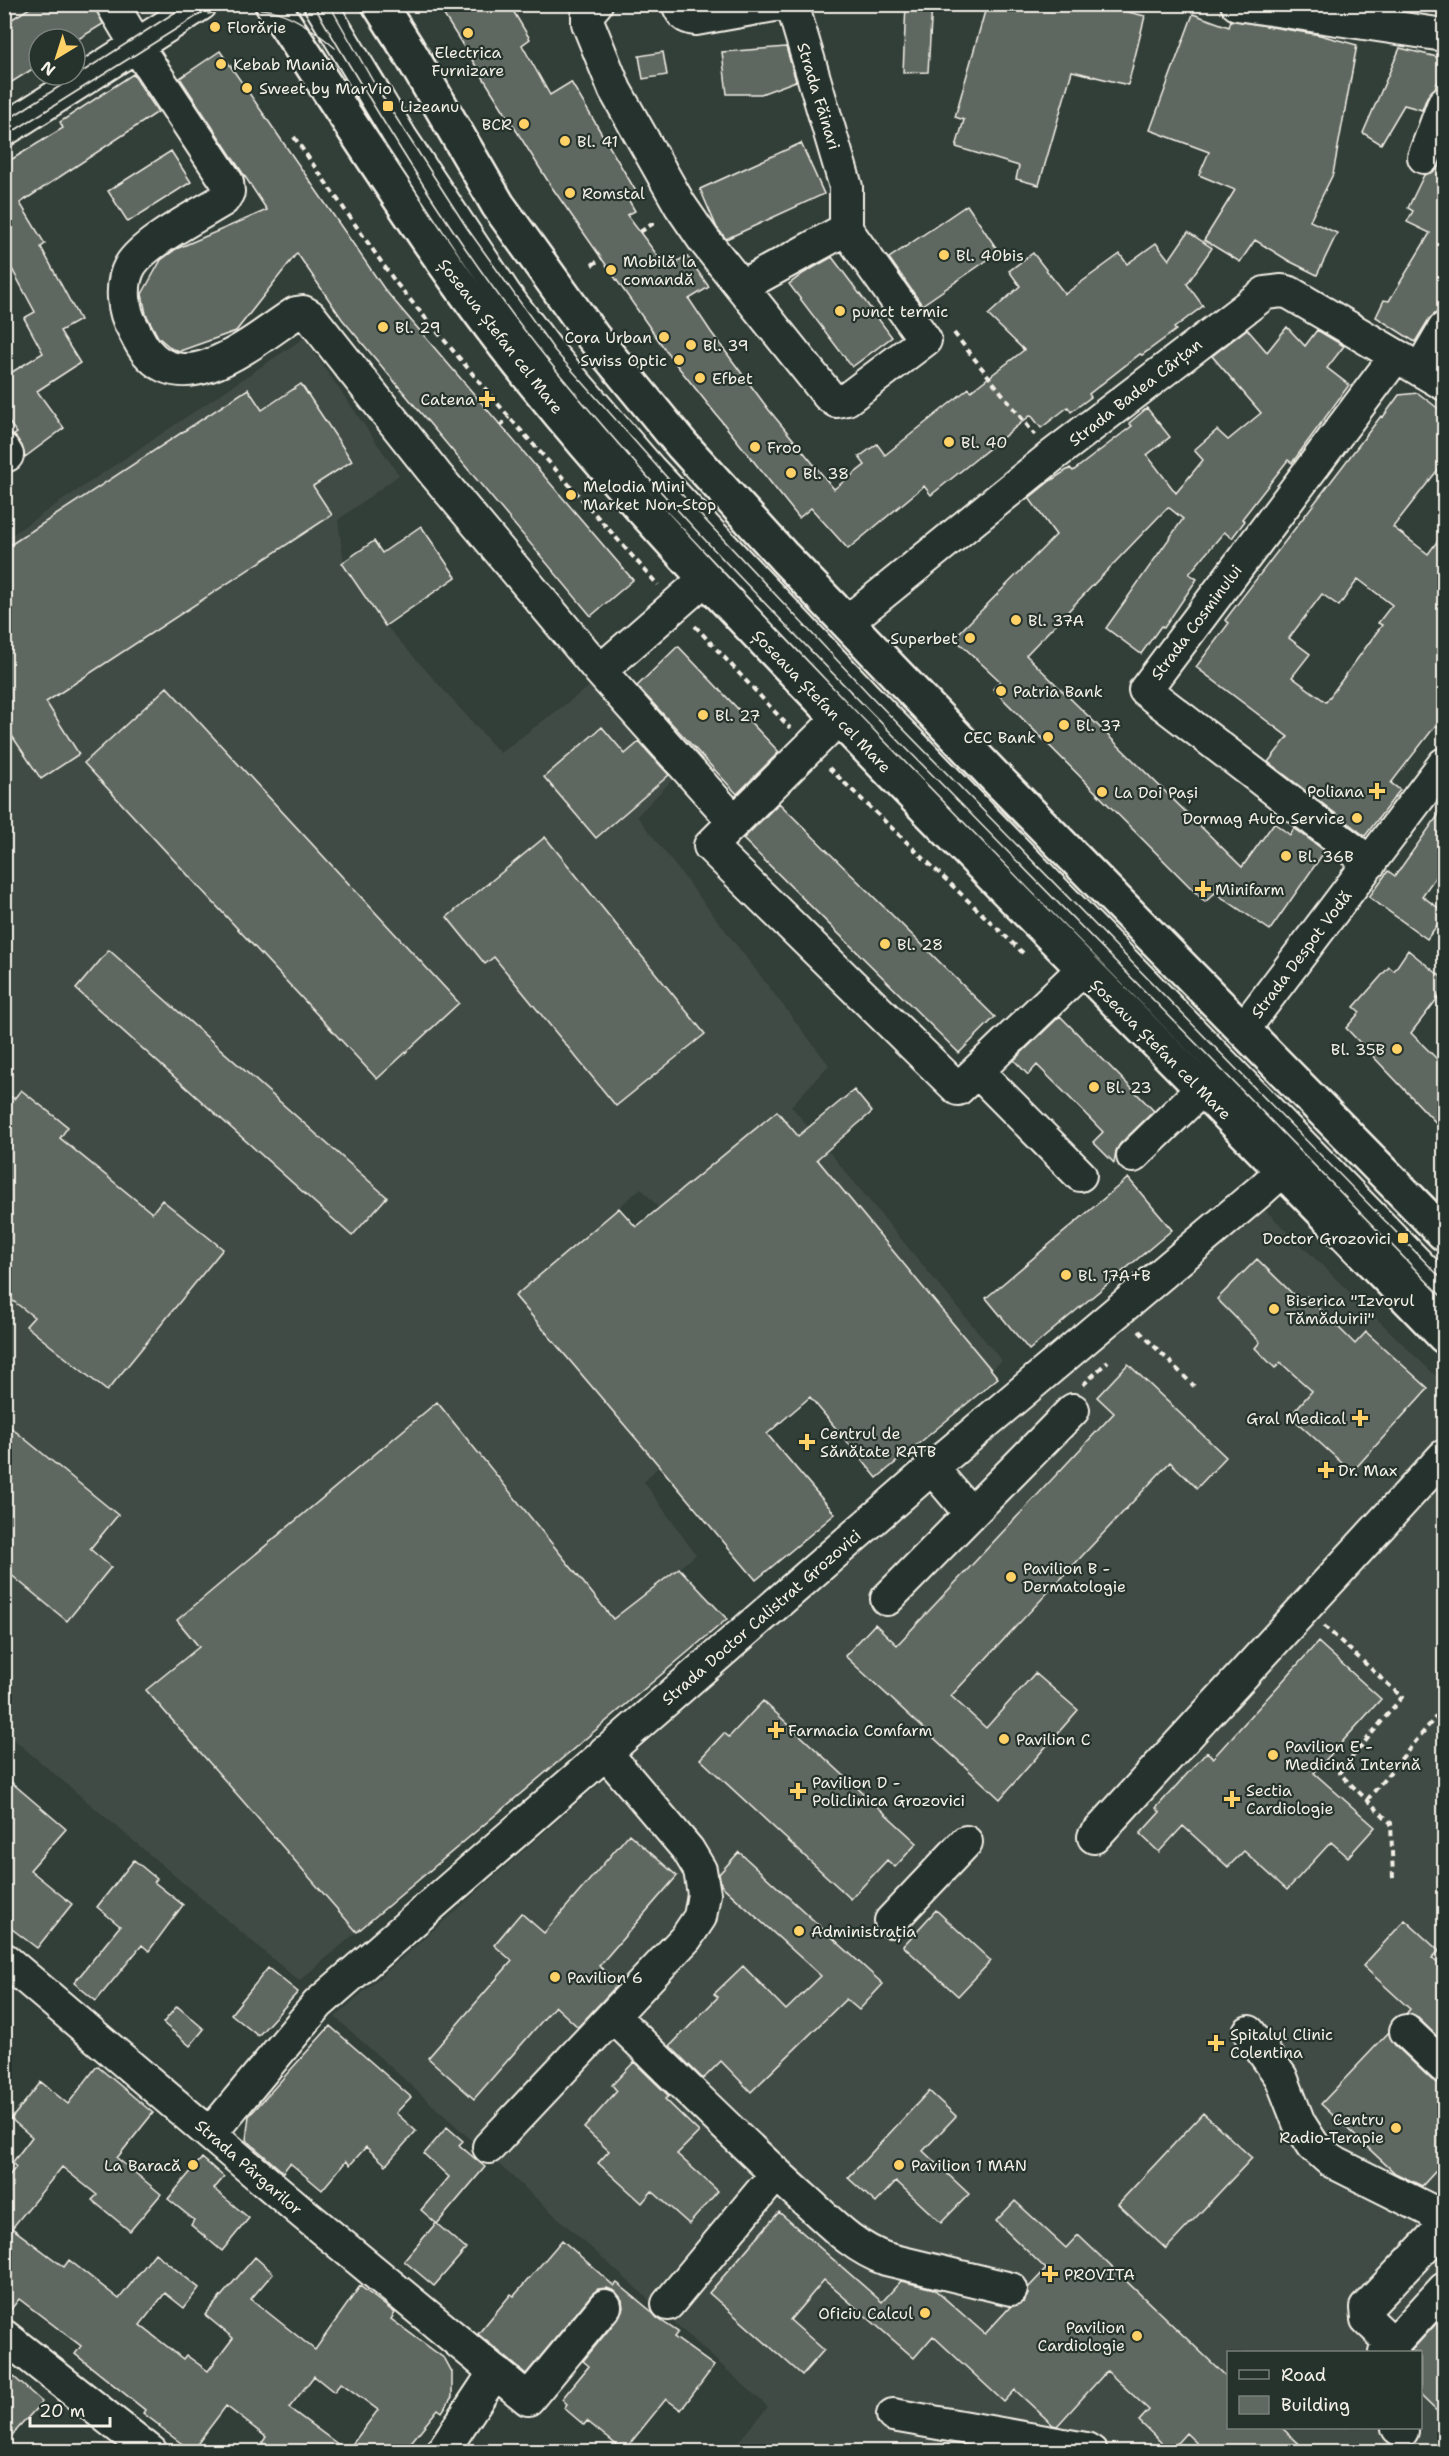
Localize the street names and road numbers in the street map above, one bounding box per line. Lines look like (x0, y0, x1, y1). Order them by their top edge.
street label: Strada Făinari (792, 40, 845, 152)
street label: Șoseaua Ștefan cel Mare (433, 255, 568, 419)
street label: Strada Badea Cârțan (1064, 334, 1207, 452)
street label: Strada Cosminului (1146, 560, 1247, 684)
street label: Șoseaua Ștefan cel Mare (747, 625, 896, 778)
street label: Strada Despot Vodă (1246, 886, 1356, 1022)
street label: Șoseaua Ștefan cel Mare (1085, 974, 1236, 1125)
street label: Strada Doctor Calistrat Grozovici (657, 1525, 865, 1710)
street label: Strada Pârgarilor (191, 2115, 307, 2220)

